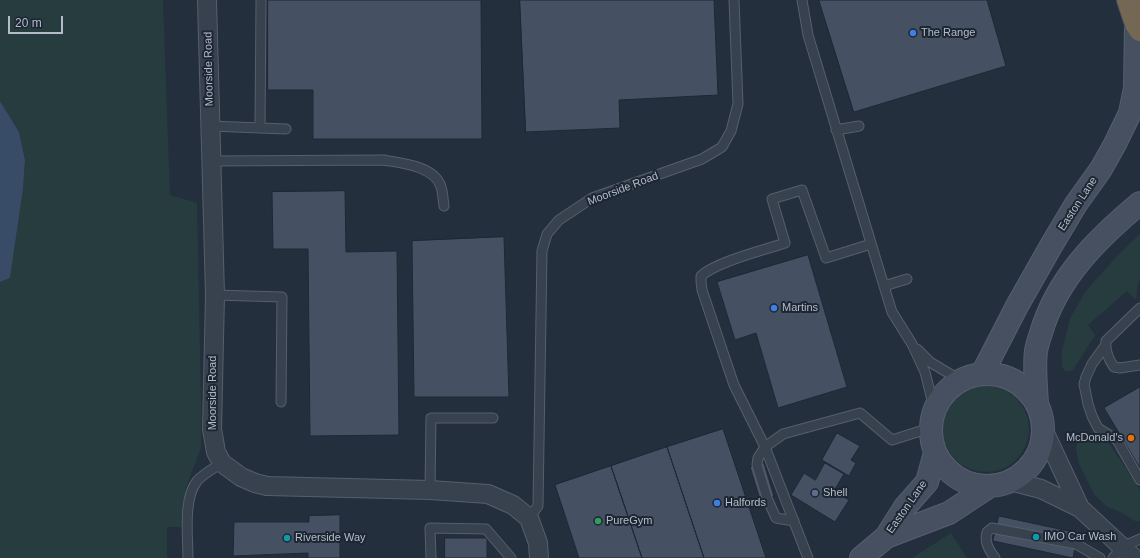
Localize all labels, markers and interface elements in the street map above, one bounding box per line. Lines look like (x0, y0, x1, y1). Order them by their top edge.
scale bar (10, 8, 65, 34)
text: 20 m (15, 16, 42, 30)
place label: The Range (921, 26, 975, 40)
marker: The Range (908, 28, 918, 38)
street label: Moorside Road (202, 32, 216, 106)
street label: Moorside Road (586, 169, 660, 209)
street label: Easton Lane (1056, 175, 1100, 233)
place label: Martins (782, 301, 818, 315)
marker: Martins (769, 303, 779, 313)
street label: Moorside Road (206, 356, 220, 430)
place label: McDonald's (1066, 431, 1123, 445)
marker: McDonald's (1126, 433, 1136, 443)
street label: Easton Lane (884, 478, 930, 536)
place label: Shell (823, 486, 847, 500)
marker: Shell (810, 488, 820, 498)
place label: Halfords (725, 496, 766, 510)
marker: Halfords (712, 498, 722, 508)
place label: PureGym (606, 514, 652, 528)
marker: PureGym (593, 516, 603, 526)
place label: IMO Car Wash (1044, 530, 1116, 544)
place label: Riverside Way (295, 531, 365, 545)
marker: IMO Car Wash (1031, 532, 1041, 542)
marker: Riverside Way (282, 533, 292, 543)

